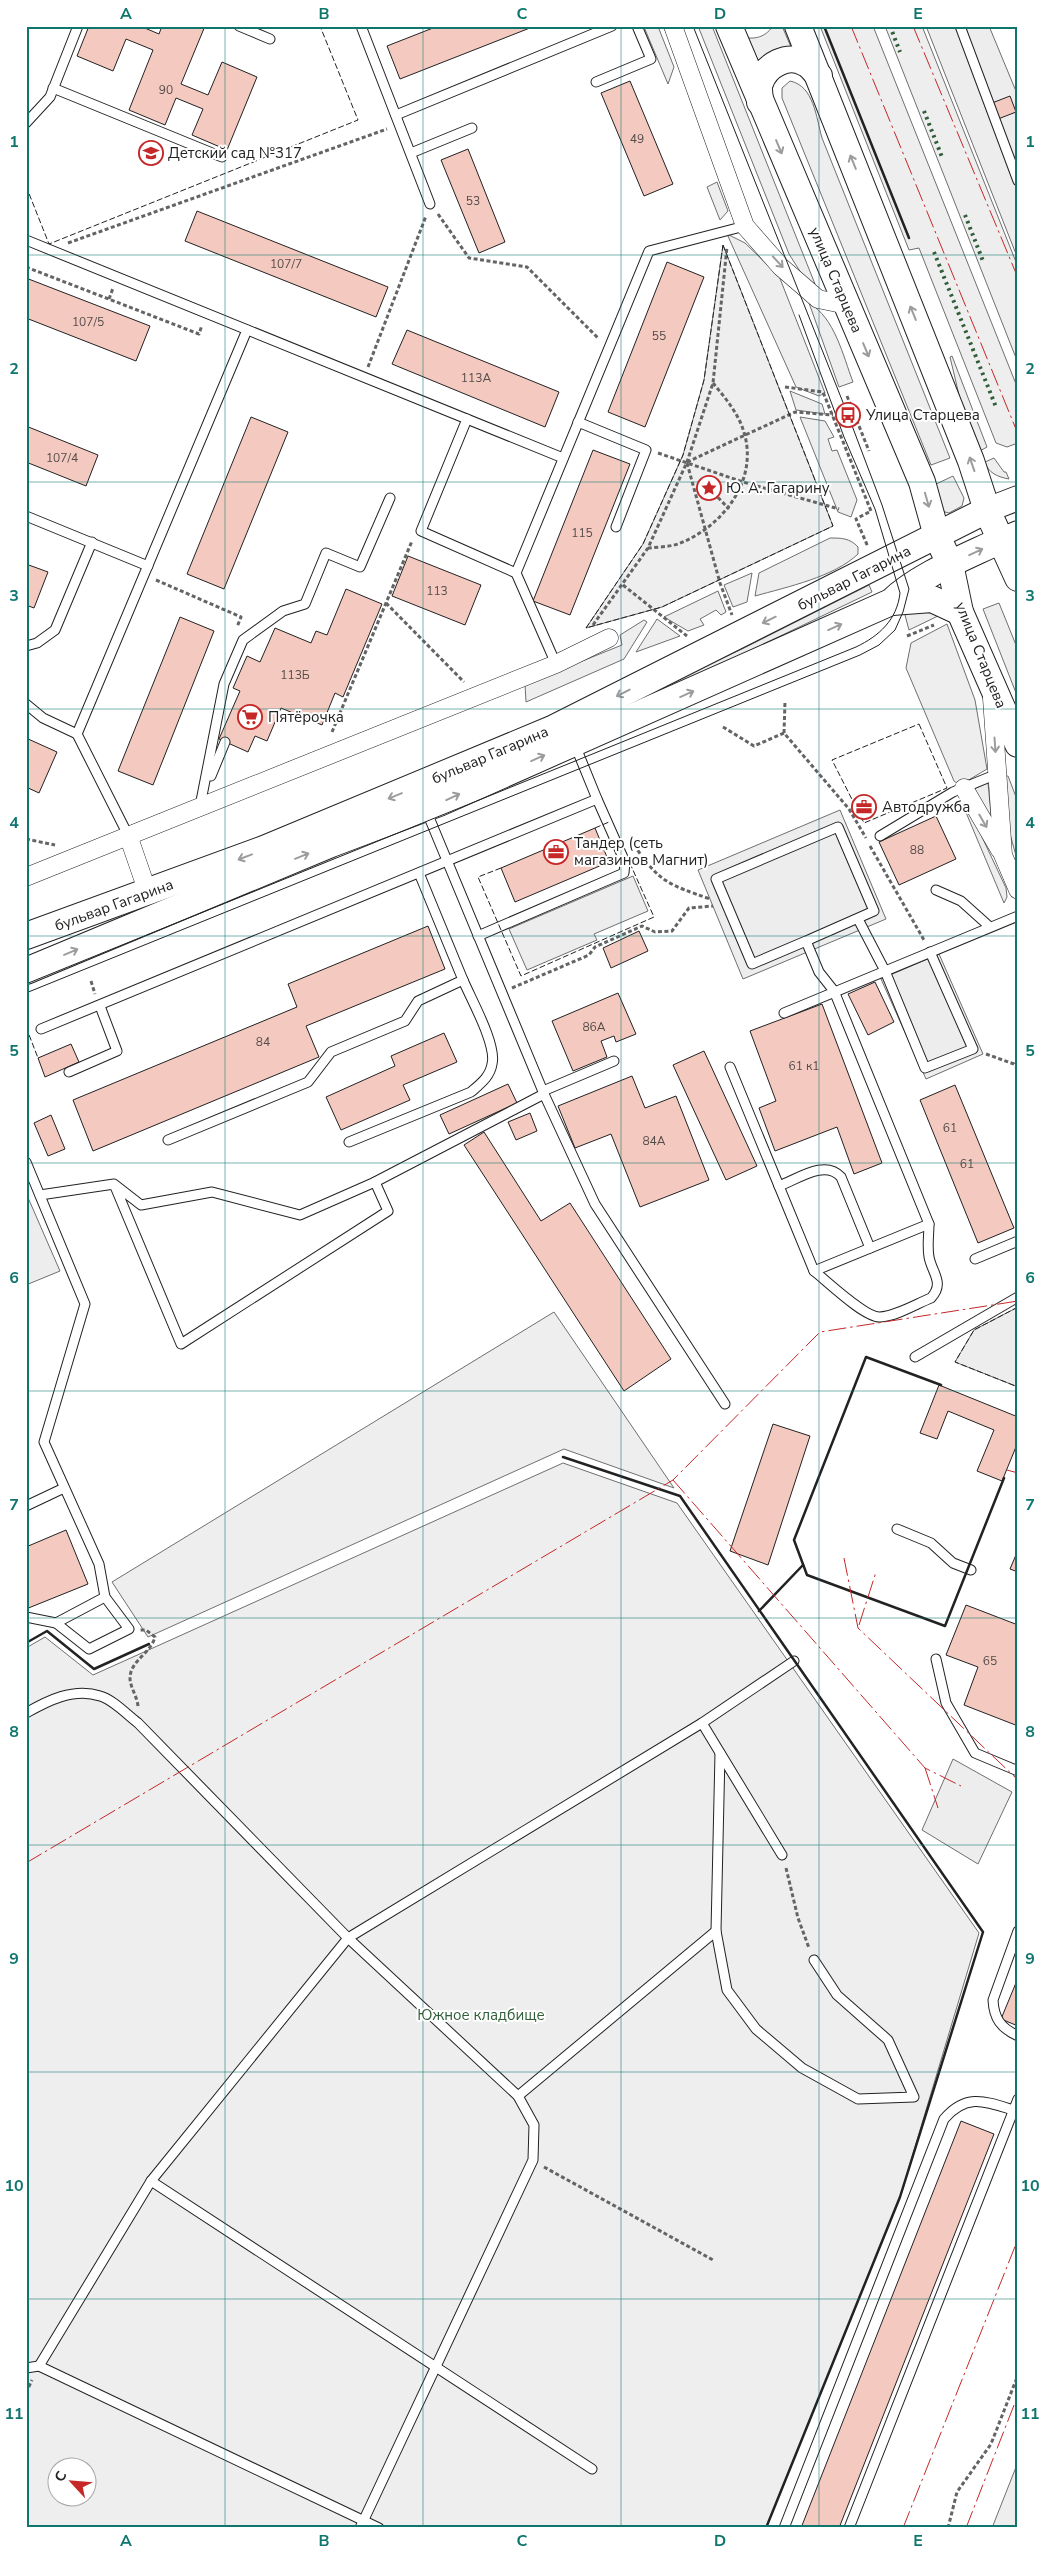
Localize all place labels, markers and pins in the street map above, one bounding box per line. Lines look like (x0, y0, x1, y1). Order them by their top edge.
school or university icon: Детский сад №317 (138, 140, 164, 166)
place label: Детский сад №317 (168, 143, 302, 163)
bus stop icon: Улица Старцева (835, 402, 861, 428)
place label: Улица Старцева (865, 405, 980, 425)
place icon: Ю. А. Гагарину (696, 475, 722, 501)
place label: Ю. А. Гагарину (726, 478, 830, 498)
supermarket icon: Пятёрочка (237, 704, 263, 730)
place label: Пятёрочка (268, 707, 344, 727)
office icon: Автодружба (851, 794, 877, 820)
place label: Автодружба (882, 797, 970, 817)
place label: Тандер (сеть магазинов Магнит) (574, 833, 709, 870)
office icon: Тандер (сеть магазинов Магнит) (543, 839, 569, 865)

